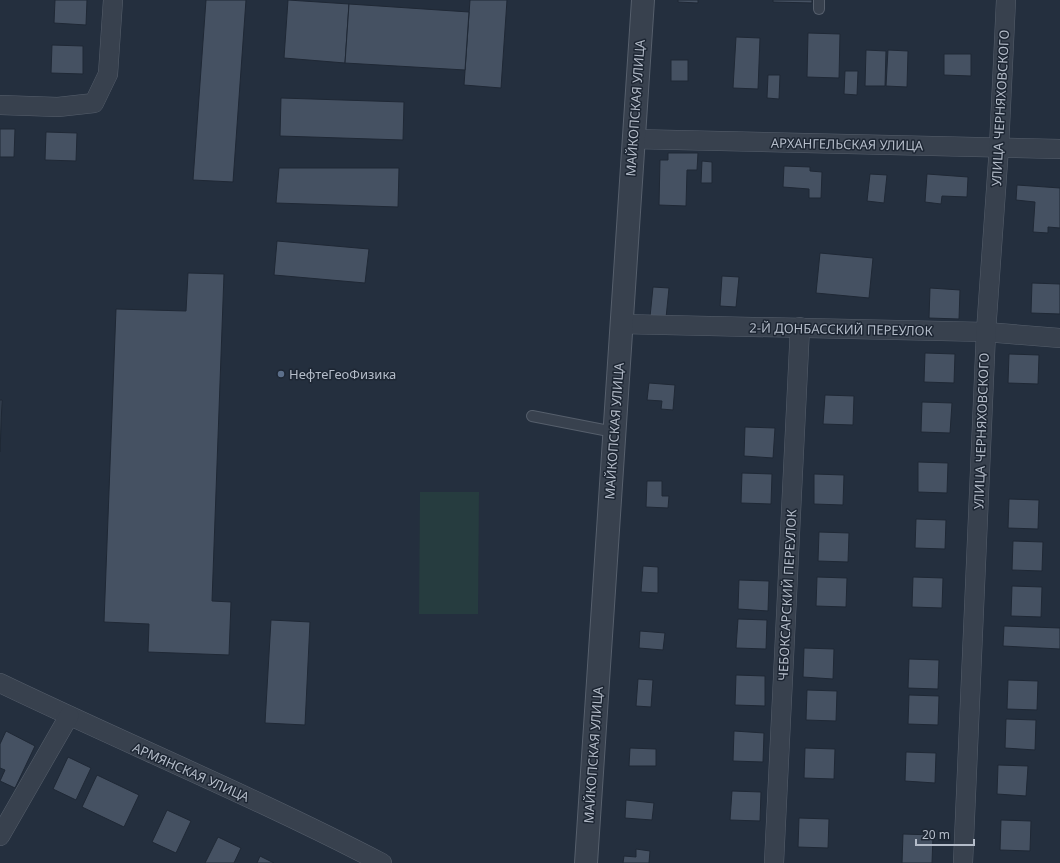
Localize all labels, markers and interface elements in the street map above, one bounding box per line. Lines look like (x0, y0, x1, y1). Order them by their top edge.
street label: УЛИЦА ЧЕРНЯХОВСКОГО (987, 29, 1013, 187)
street label: МАЙКОПСКАЯ УЛИЦА (621, 38, 649, 177)
street label: АРХАНГЕЛЬСКАЯ УЛИЦА (771, 134, 924, 154)
street label: 2-Й ДОНБАССКИЙ ПЕРЕУЛОК (749, 318, 933, 340)
street label: УЛИЦА ЧЕРНЯХОВСКОГО (969, 352, 993, 510)
street label: МАЙКОПСКАЯ УЛИЦА (600, 361, 628, 500)
place label: НефтеГеоФизика (289, 365, 396, 383)
marker: НефтеГеоФизика (276, 369, 286, 379)
street label: ЧЕБОКСАРСКИЙ ПЕРЕУЛОК (774, 509, 800, 681)
street label: МАЙКОПСКАЯ УЛИЦА (579, 685, 607, 824)
street label: АРМЯНСКАЯ УЛИЦА (130, 738, 253, 806)
scale bar (916, 821, 974, 847)
text: 20 m (922, 826, 950, 843)

